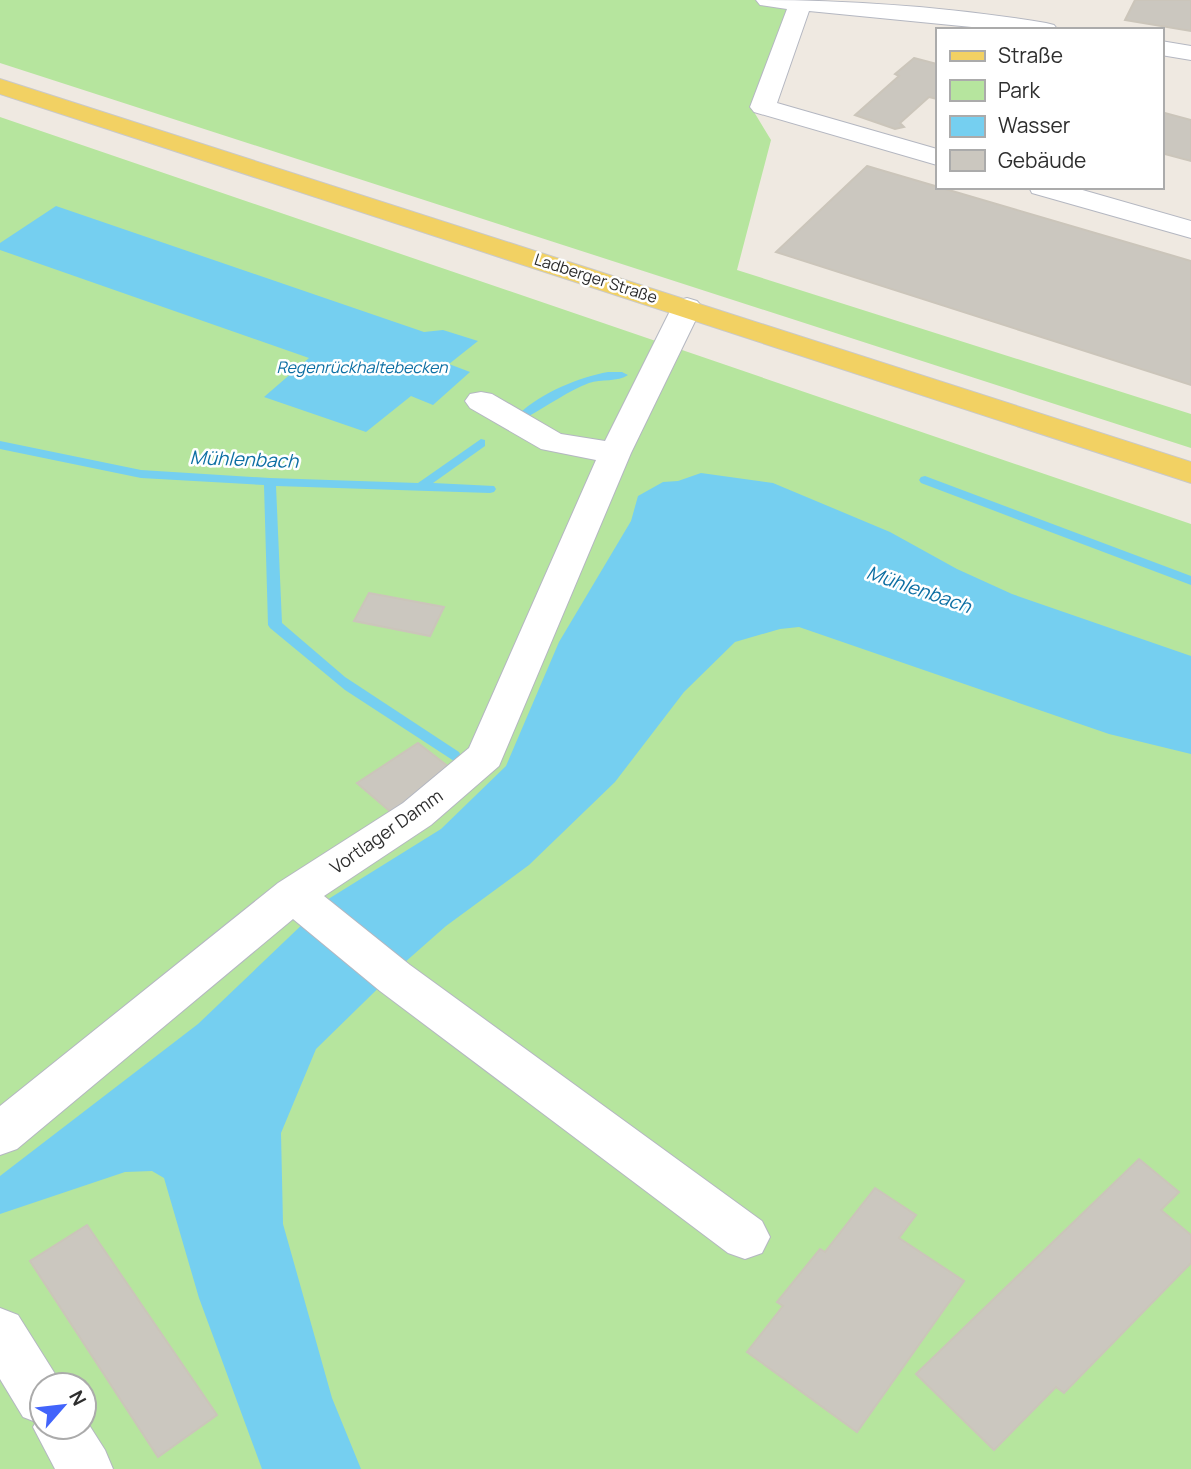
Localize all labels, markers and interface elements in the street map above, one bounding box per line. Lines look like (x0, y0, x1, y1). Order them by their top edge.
legend (936, 28, 1163, 189)
text: Straße (998, 41, 1063, 69)
text: Park (998, 76, 1040, 104)
text: Wasser (998, 111, 1071, 139)
text: Gebäude (998, 146, 1086, 174)
street label: Ladberger Straße (532, 248, 660, 308)
water label: Regenrückhaltebecken (276, 356, 448, 378)
water label: Mühlenbach (189, 444, 299, 474)
water label: Mühlenbach (863, 559, 975, 619)
street label: Vortlager Damm (325, 783, 447, 879)
north arrow (28, 1371, 98, 1441)
text: N (63, 1386, 93, 1410)

